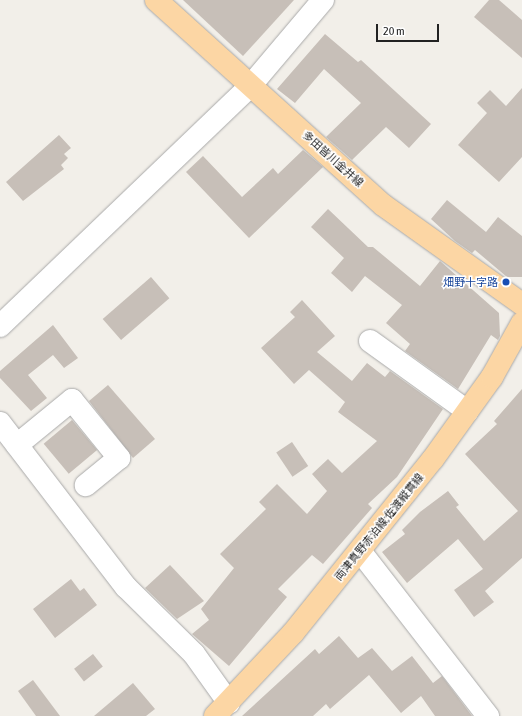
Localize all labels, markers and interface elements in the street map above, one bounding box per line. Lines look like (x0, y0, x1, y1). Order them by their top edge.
scale bar (378, 16, 441, 42)
text: 20 m (383, 24, 405, 38)
street label: 多田皆川金井線 (300, 128, 366, 190)
place label: 畑野十字路 (443, 275, 498, 289)
marker: 畑野十字路 (501, 277, 511, 287)
street label: 両津真野赤泊線;佐渡縦貫線 (332, 471, 426, 583)

